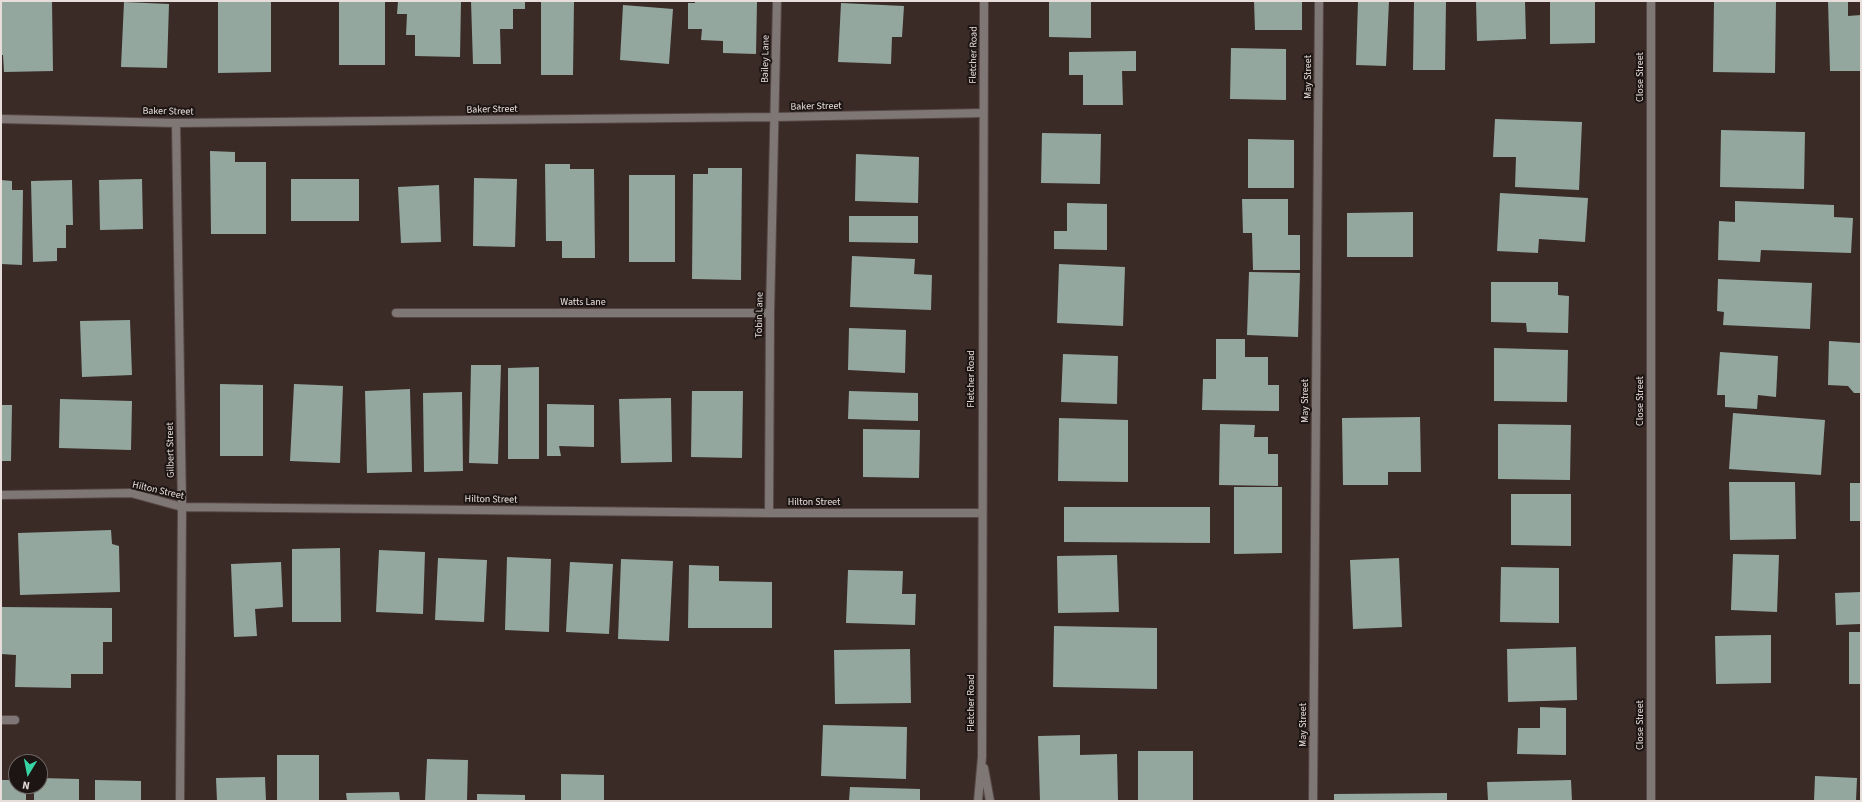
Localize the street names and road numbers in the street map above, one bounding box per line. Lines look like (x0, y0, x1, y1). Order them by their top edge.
street label: Fletcher Road (967, 26, 981, 84)
street label: Bailey Lane (760, 35, 772, 83)
street label: Close Street (1635, 52, 1647, 102)
street label: May Street (1303, 55, 1315, 99)
street label: Baker Street (790, 101, 842, 113)
street label: Baker Street (466, 104, 518, 116)
street label: Baker Street (142, 106, 194, 118)
street label: Tobin Lane (754, 292, 766, 338)
street label: Watts Lane (560, 297, 606, 309)
street label: Fletcher Road (966, 350, 978, 408)
street label: Close Street (1635, 376, 1647, 426)
street label: May Street (1300, 379, 1312, 423)
street label: Gilbert Street (165, 422, 177, 478)
street label: Hilton Street (131, 479, 185, 503)
street label: Hilton Street (465, 494, 517, 506)
street label: Hilton Street (788, 497, 840, 509)
street label: Fletcher Road (966, 674, 978, 732)
street label: Close Street (1635, 700, 1647, 750)
street label: May Street (1298, 703, 1310, 747)

